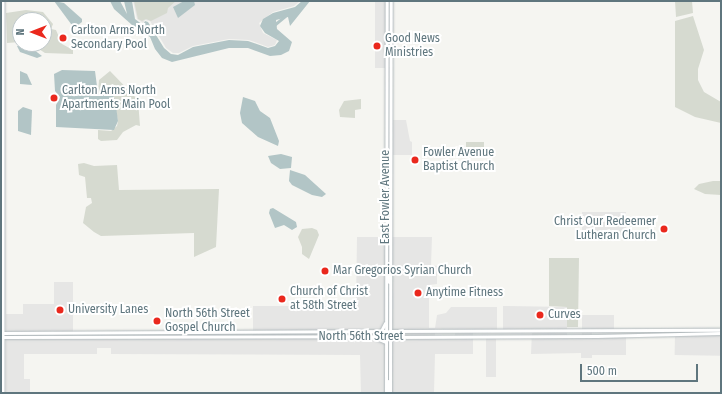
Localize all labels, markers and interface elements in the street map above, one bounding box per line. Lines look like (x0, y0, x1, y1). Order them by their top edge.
north arrow (12, 12, 52, 52)
place label: Carlton Arms North Secondary Pool (71, 24, 165, 52)
text: N (14, 29, 27, 35)
place label: Good News Ministries (385, 32, 440, 60)
marker: Carlton Arms North Secondary Pool (58, 33, 68, 43)
marker: Good News Ministries (372, 41, 382, 51)
place label: Carlton Arms North Apartments Main Pool (62, 84, 170, 112)
marker: Carlton Arms North Apartments Main Pool (49, 93, 59, 103)
place label: Fowler Avenue Baptist Church (423, 146, 495, 174)
street label: East Fowler Avenue (379, 150, 393, 244)
marker: Fowler Avenue Baptist Church (410, 155, 420, 165)
place label: Christ Our Redeemer Lutheran Church (554, 215, 656, 243)
marker: Christ Our Redeemer Lutheran Church (659, 224, 669, 234)
place label: Mar Gregorios Syrian Church (333, 264, 472, 278)
marker: Mar Gregorios Syrian Church (320, 266, 330, 276)
place label: Church of Christ at 58th Street (290, 285, 368, 313)
place label: Anytime Fitness (426, 286, 503, 300)
marker: Anytime Fitness (413, 288, 423, 298)
marker: Church of Christ at 58th Street (277, 294, 287, 304)
place label: University Lanes (68, 303, 148, 317)
marker: University Lanes (55, 305, 65, 315)
place label: North 56th Street Gospel Church (165, 307, 250, 335)
place label: Curves (548, 308, 581, 322)
marker: Curves (535, 310, 545, 320)
marker: North 56th Street Gospel Church (152, 316, 162, 326)
street label: North 56th Street (319, 330, 403, 344)
scale bar (582, 356, 700, 382)
text: 500 m (587, 364, 617, 378)

